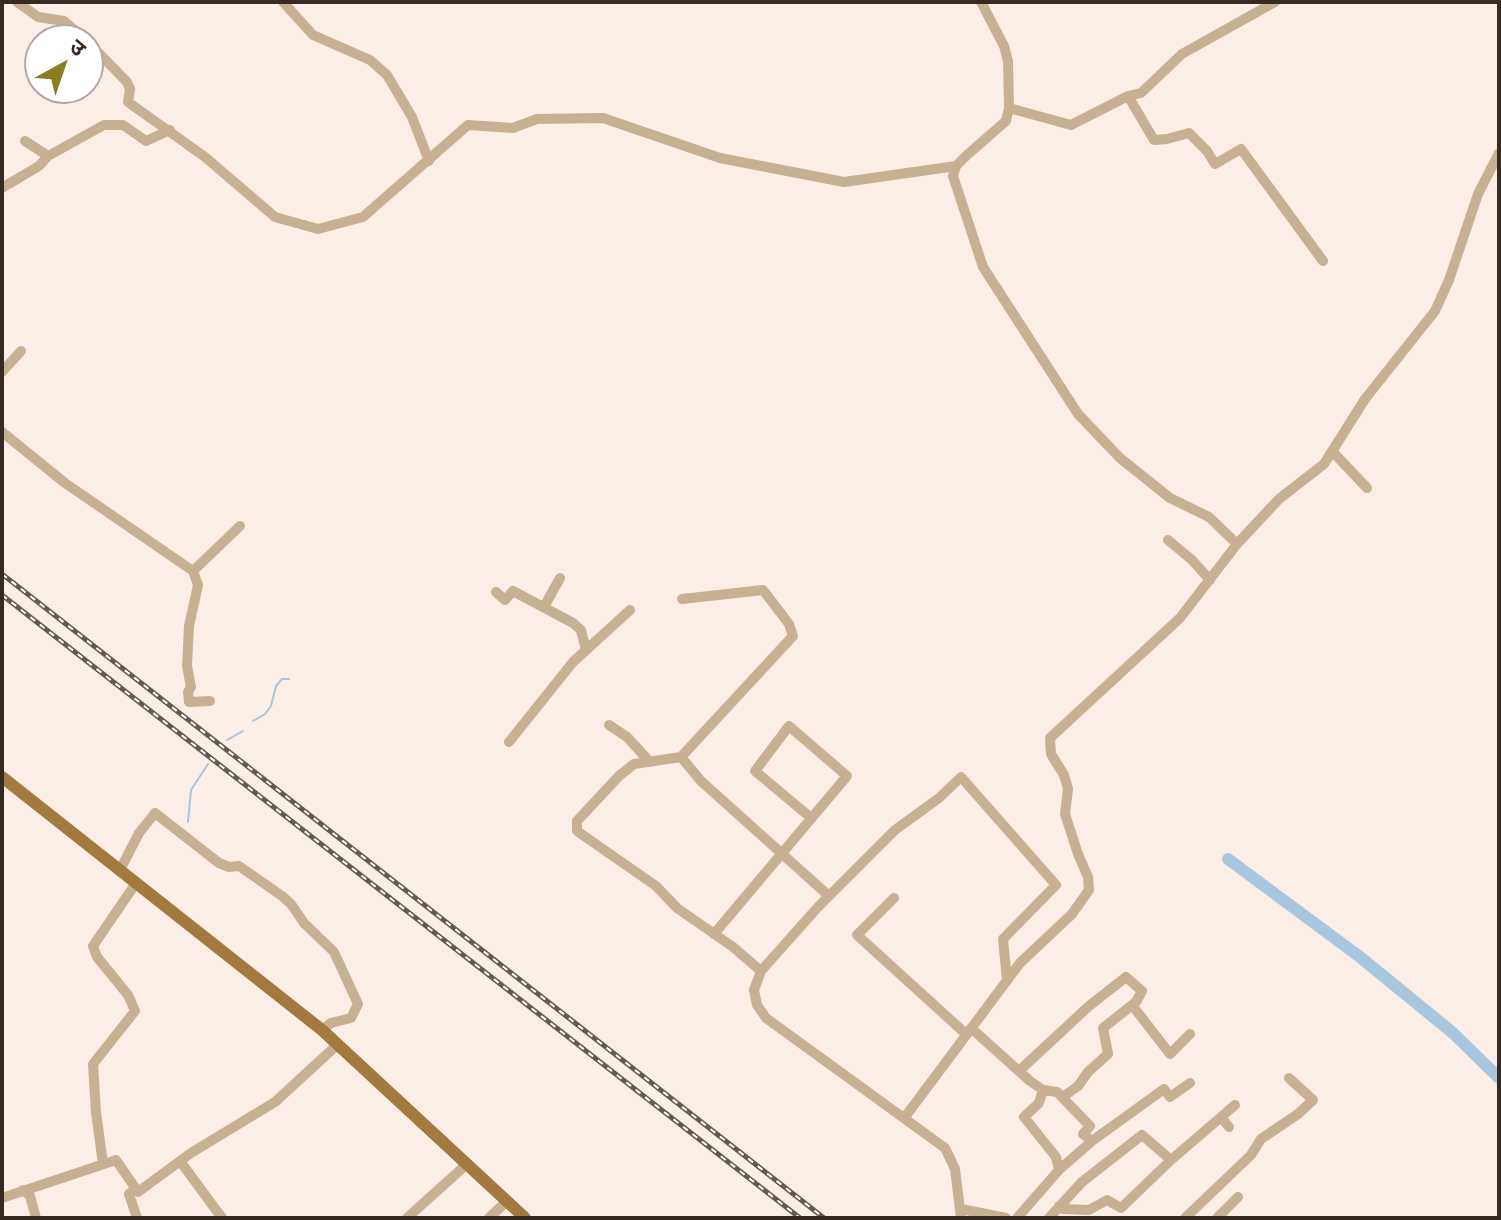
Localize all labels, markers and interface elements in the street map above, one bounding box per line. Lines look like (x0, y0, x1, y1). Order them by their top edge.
north arrow (24, 24, 104, 104)
text: उ (65, 33, 91, 61)

